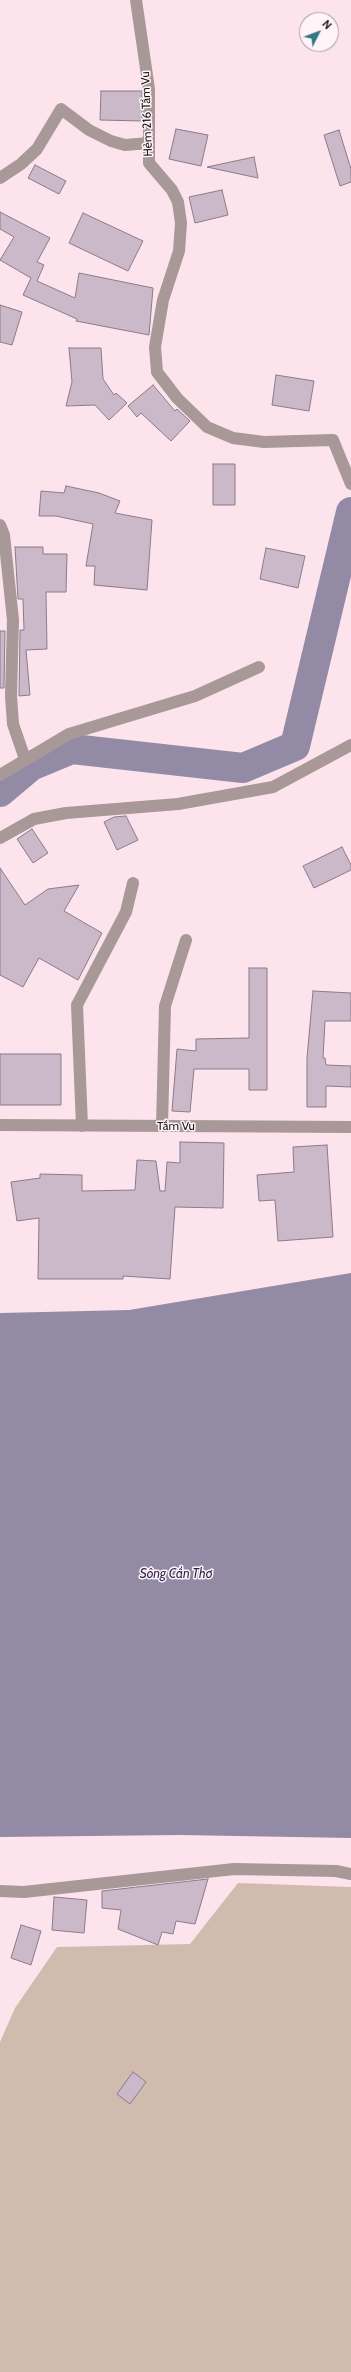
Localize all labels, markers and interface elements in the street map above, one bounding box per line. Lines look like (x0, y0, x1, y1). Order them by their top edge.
north arrow (299, 12, 339, 52)
text: N (319, 17, 335, 32)
street label: Hẻm 216 Tầm Vu (138, 71, 156, 157)
street label: Tầm Vu (157, 1119, 195, 1133)
water label: Sông Cần Thơ (140, 1566, 212, 1582)

